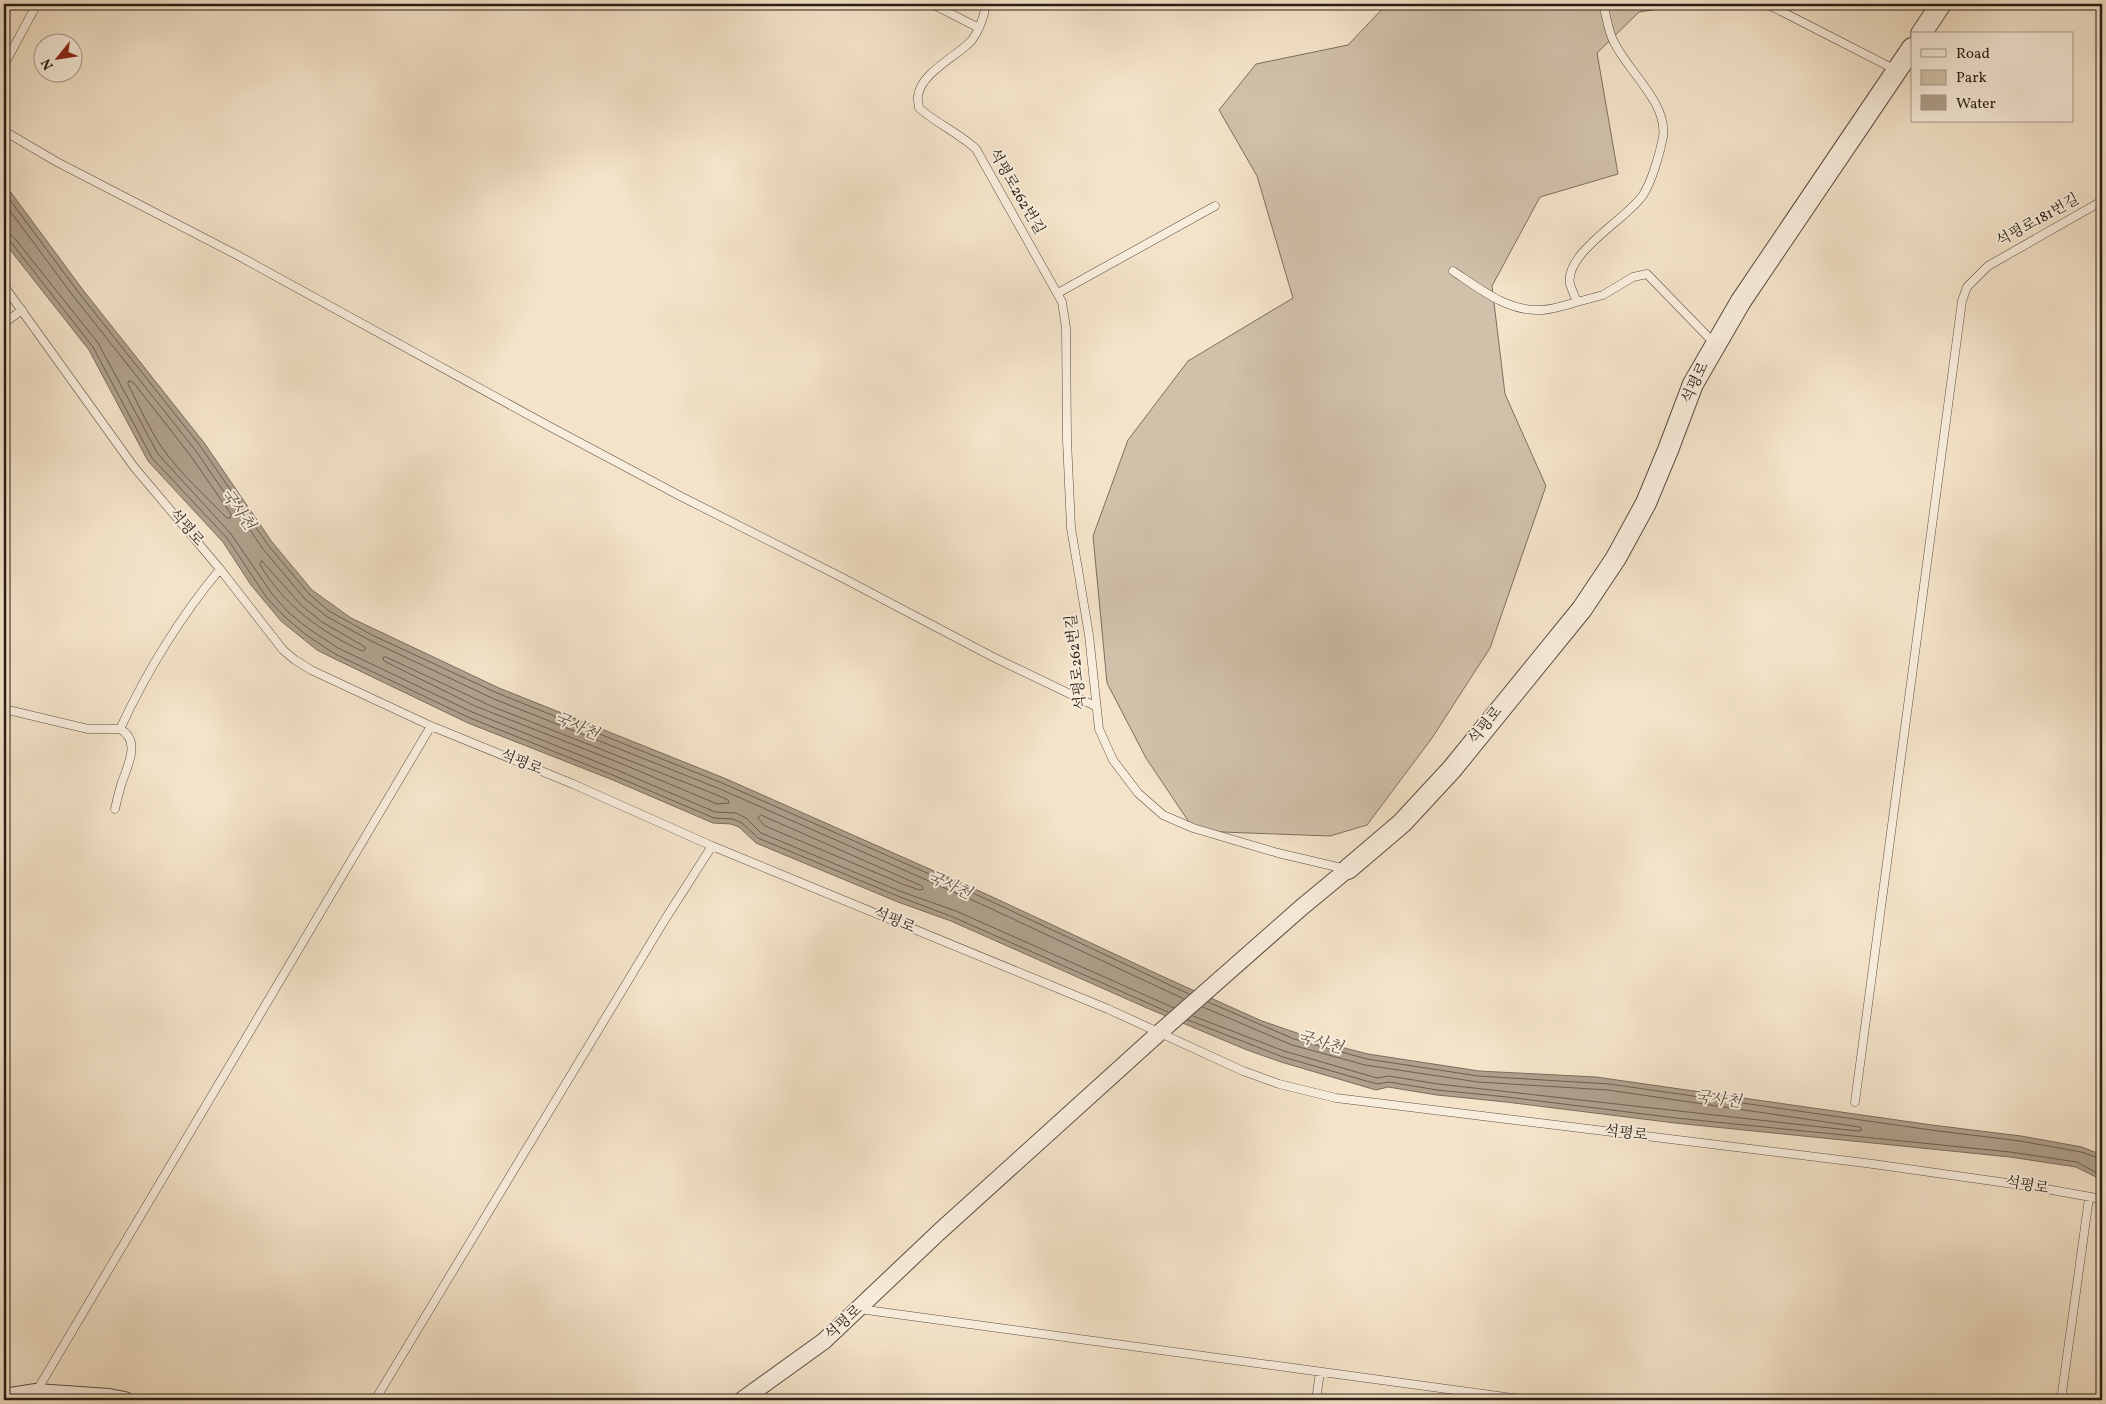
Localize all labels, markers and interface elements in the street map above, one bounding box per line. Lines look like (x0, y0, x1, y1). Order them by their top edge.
north arrow (32, 32, 82, 82)
legend (1911, 32, 2074, 122)
text: Road (1956, 44, 1990, 65)
text: N (37, 55, 59, 73)
text: Park (1956, 68, 1987, 89)
text: Water (1956, 94, 1996, 115)
street label: 석평로262번길 (983, 145, 1049, 239)
street label: 석평로181번길 (1993, 190, 2083, 252)
street label: 석평로 (1677, 358, 1715, 407)
water label: 국사천 (214, 485, 260, 536)
street label: 석평로 (164, 505, 209, 552)
street label: 석평로262번길 (1062, 613, 1092, 711)
street label: 석평로 (1464, 702, 1508, 750)
water label: 국사천 (550, 708, 603, 747)
street label: 석평로 (497, 745, 546, 781)
water label: 국사천 (923, 867, 976, 906)
street label: 석평로 (870, 903, 919, 939)
water label: 국사천 (1295, 1026, 1347, 1060)
water label: 국사천 (1694, 1086, 1744, 1114)
street label: 석평로 (1603, 1121, 1649, 1147)
street label: 석평로 (2004, 1172, 2051, 1200)
street label: 석평로 (821, 1300, 868, 1345)

